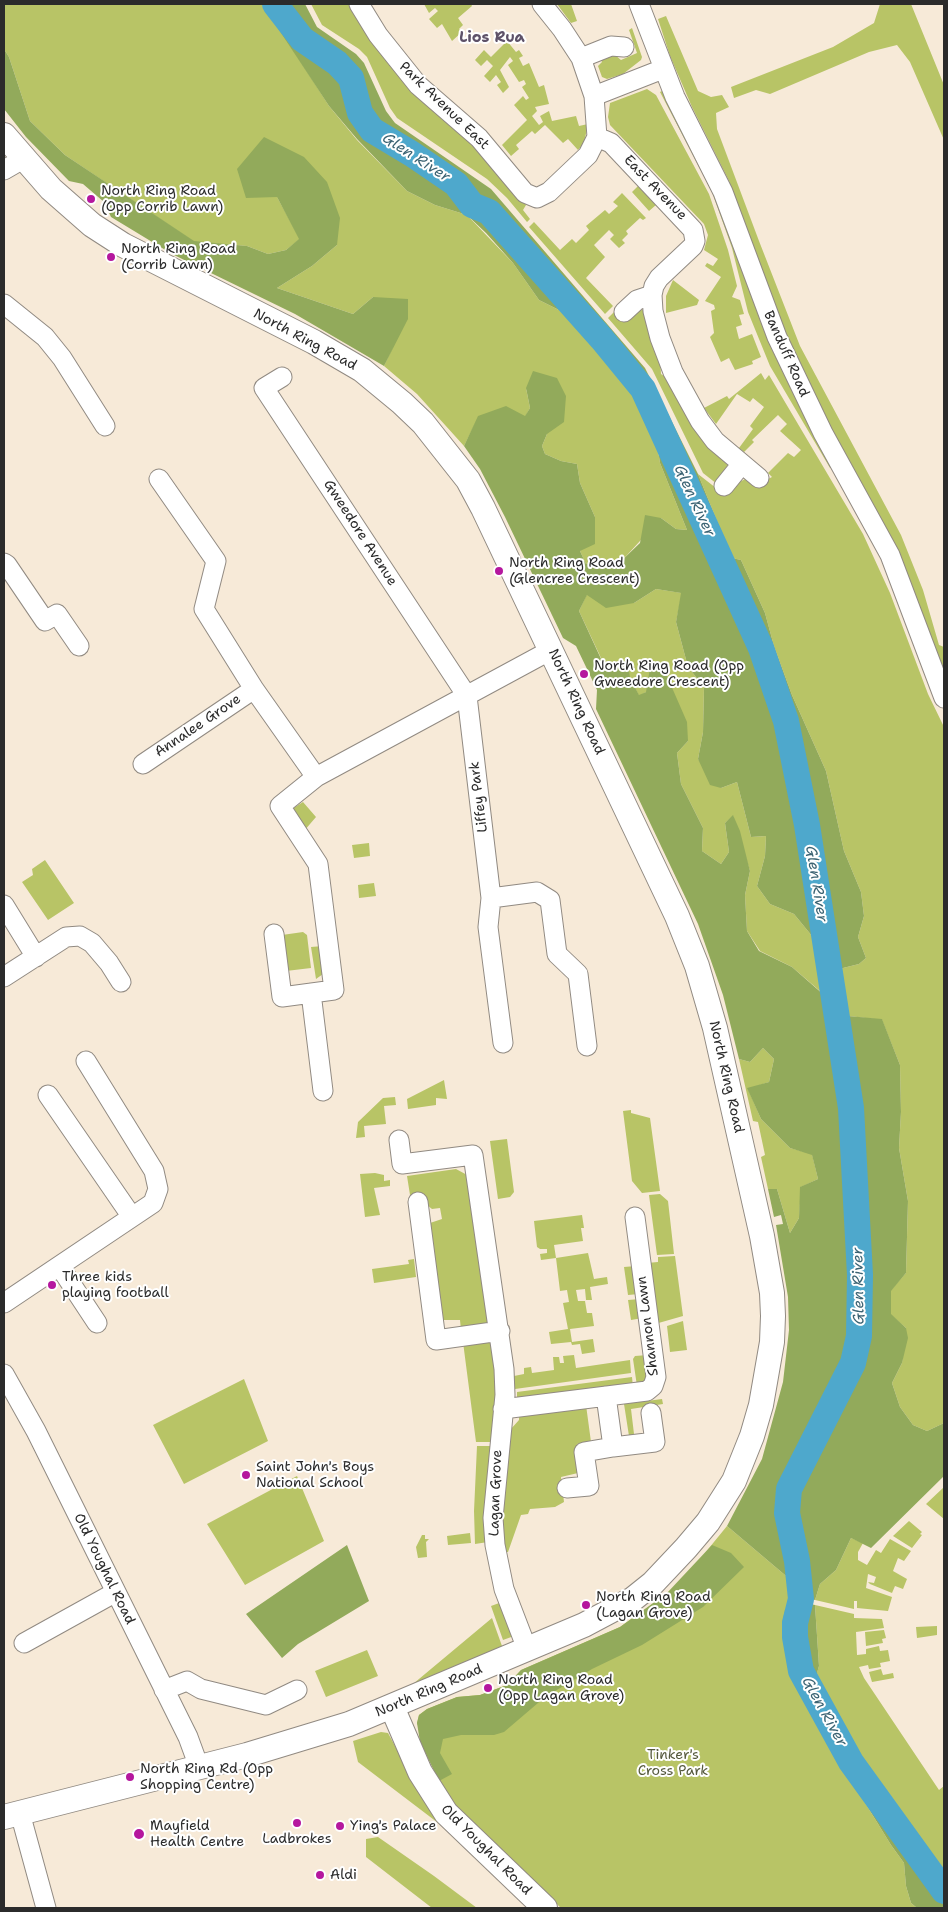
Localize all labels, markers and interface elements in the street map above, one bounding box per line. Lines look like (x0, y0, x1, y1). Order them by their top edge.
district label: Lios Rua (459, 29, 525, 47)
street label: Park Avenue East (395, 59, 493, 153)
water label: Glen River (379, 129, 453, 187)
street label: East Avenue (620, 152, 690, 224)
place label: North Ring Road (Opp Corrib Lawn) (101, 183, 223, 216)
marker: North Ring Road (Opp Corrib Lawn) (85, 193, 97, 205)
place label: North Ring Road (Corrib Lawn) (121, 241, 236, 274)
marker: North Ring Road (Corrib Lawn) (105, 251, 117, 263)
street label: North Ring Road (250, 306, 360, 374)
street label: Banduff Road (760, 308, 812, 400)
water label: Glen River (670, 462, 718, 540)
street label: Gweedore Avenue (319, 477, 401, 589)
place label: North Ring Road (Glencree Crescent) (509, 555, 640, 588)
marker: North Ring Road (Glencree Crescent) (493, 565, 505, 577)
street label: North Ring Road (544, 646, 608, 758)
place label: North Ring Road (Opp Gweedore Crescent) (594, 658, 744, 690)
marker: North Ring Road (Opp Gweedore Crescent) (578, 668, 590, 680)
street label: Annalee Grove (152, 691, 244, 761)
street label: Liffey Park (466, 760, 492, 834)
water label: Glen River (801, 845, 831, 923)
street label: North Ring Road (705, 1019, 747, 1135)
water label: Glen River (849, 1247, 869, 1325)
place label: Three kids playing football (62, 1269, 169, 1302)
street label: Shannon Lawn (634, 1275, 662, 1377)
marker: Three kids playing football (46, 1279, 58, 1291)
street label: Lagan Grove (486, 1449, 506, 1537)
place label: Saint John's Boys National School (256, 1459, 374, 1491)
marker: Saint John's Boys National School (240, 1469, 252, 1481)
street label: Old Youghal Road (70, 1511, 138, 1627)
place label: North Ring Road (Lagan Grove) (596, 1589, 711, 1621)
marker: North Ring Road (Lagan Grove) (580, 1599, 592, 1611)
street label: North Ring Road (373, 1661, 485, 1721)
place label: North Ring Road (Opp Lagan Grove) (498, 1672, 624, 1704)
water label: Glen River (797, 1674, 851, 1750)
marker: North Ring Road (Opp Lagan Grove) (482, 1682, 494, 1694)
park label: Tinker's Cross Park (638, 1747, 708, 1780)
place label: North Ring Rd (Opp Shopping Centre) (140, 1761, 273, 1794)
marker: North Ring Rd (Opp Shopping Centre) (124, 1771, 136, 1783)
street label: Old Youghal Road (437, 1801, 535, 1899)
marker: Ladbrokes (291, 1817, 303, 1829)
place label: Mayfield Health Centre (150, 1818, 244, 1850)
place label: Ying's Palace (350, 1818, 436, 1834)
marker: Ying's Palace (334, 1820, 346, 1832)
marker: Mayfield Health Centre (132, 1827, 146, 1841)
place label: Ladbrokes (262, 1831, 332, 1847)
place label: Aldi (330, 1867, 357, 1883)
marker: Aldi (314, 1869, 326, 1881)

